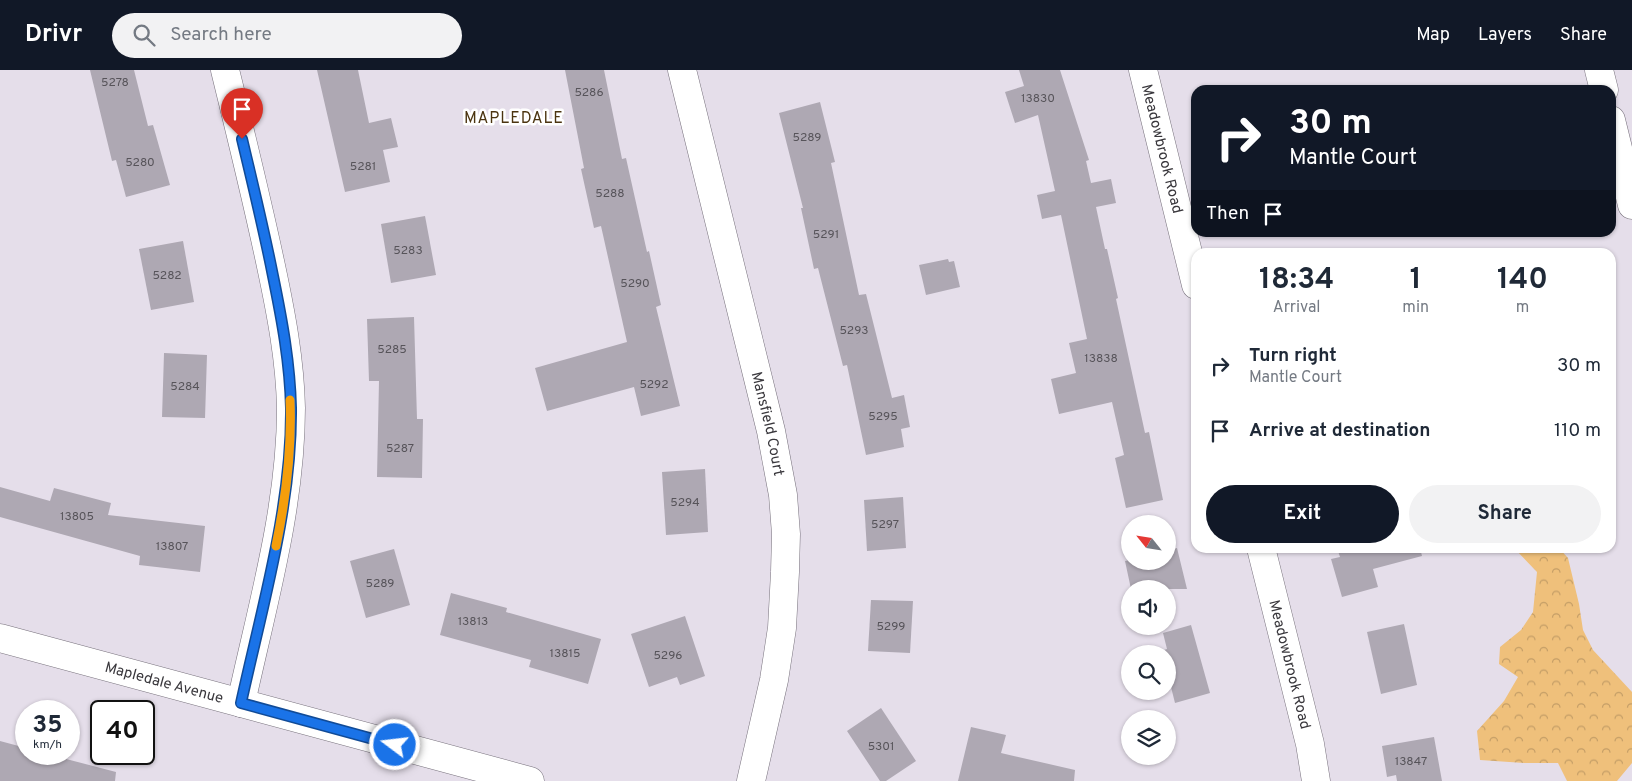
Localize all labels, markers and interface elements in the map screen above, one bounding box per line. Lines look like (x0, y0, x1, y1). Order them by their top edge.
search box (112, 13, 462, 58)
text: Drivr (25, 20, 82, 50)
icon: search (130, 21, 158, 49)
text: Search here (170, 23, 272, 47)
text: Map (1416, 24, 1450, 47)
text: Layers (1478, 24, 1532, 47)
text: Share (1560, 24, 1607, 47)
house number: 5278 (101, 75, 129, 91)
street label: Meadowbrook Road (1136, 82, 1186, 216)
house number: 5286 (574, 85, 604, 101)
pin (221, 88, 263, 139)
house number: 13830 (1021, 91, 1055, 107)
icon: arrive (228, 95, 256, 123)
text: 30 m (1289, 102, 1372, 146)
icon: right (1206, 105, 1271, 170)
district label: MAPLEDALE (464, 109, 564, 129)
house number: 5289 (793, 130, 822, 146)
text: Mantle Court (1289, 145, 1417, 172)
house number: 5280 (125, 155, 155, 171)
house number: 5281 (350, 159, 376, 175)
house number: 5288 (595, 186, 625, 202)
icon: arrive (1259, 200, 1287, 228)
text: Then (1206, 202, 1249, 226)
house number: 5291 (813, 227, 839, 243)
house number: 5283 (393, 243, 423, 259)
text: 18:34 (1259, 262, 1334, 299)
text: 1 (1410, 262, 1422, 299)
text: 140 (1497, 262, 1548, 299)
house number: 5282 (152, 268, 182, 284)
house number: 5290 (620, 276, 650, 292)
text: Arrival (1273, 298, 1321, 318)
text: min (1402, 298, 1429, 318)
text: m (1516, 298, 1529, 318)
house number: 5293 (839, 323, 869, 339)
house number: 5285 (377, 342, 407, 358)
text: Turn right (1249, 344, 1337, 368)
house number: 13838 (1084, 351, 1118, 367)
icon: right (1206, 352, 1234, 380)
text: 30 m (1557, 354, 1601, 378)
text: Mantle Court (1249, 368, 1342, 388)
street label: Mansfield Court (746, 370, 787, 478)
house number: 5292 (639, 377, 669, 393)
house number: 5284 (170, 379, 200, 395)
house number: 5295 (868, 409, 898, 425)
icon: arrive (1206, 417, 1234, 445)
text: Arrive at destination (1249, 419, 1430, 443)
text: 110 m (1554, 419, 1601, 443)
house number: 5287 (386, 441, 414, 457)
button: Exit (1206, 485, 1399, 543)
button: Share (1409, 485, 1601, 543)
house number: 5294 (670, 495, 700, 511)
house number: 13805 (60, 509, 94, 525)
north arrow (1121, 515, 1176, 570)
map controls (1121, 515, 1176, 765)
house number: 5297 (871, 517, 899, 533)
house number: 13807 (156, 539, 188, 555)
house number: 5289 (366, 576, 395, 592)
button: sound (1121, 580, 1176, 635)
street label: Meadowbrook Road (1263, 598, 1314, 731)
house number: 13813 (458, 614, 488, 630)
house number: 5299 (876, 619, 906, 635)
button: search (1121, 645, 1176, 700)
house number: 13815 (550, 646, 580, 662)
house number: 5296 (653, 648, 683, 664)
street label: Mapledale Avenue (102, 659, 225, 709)
speed limit sign: 40 (90, 700, 155, 765)
text: 35 (32, 710, 63, 742)
button: layers (1121, 710, 1176, 765)
position arrow (368, 718, 420, 770)
text: km/h (33, 737, 62, 753)
house number: 5301 (868, 739, 894, 755)
house number: 13847 (1395, 754, 1427, 770)

